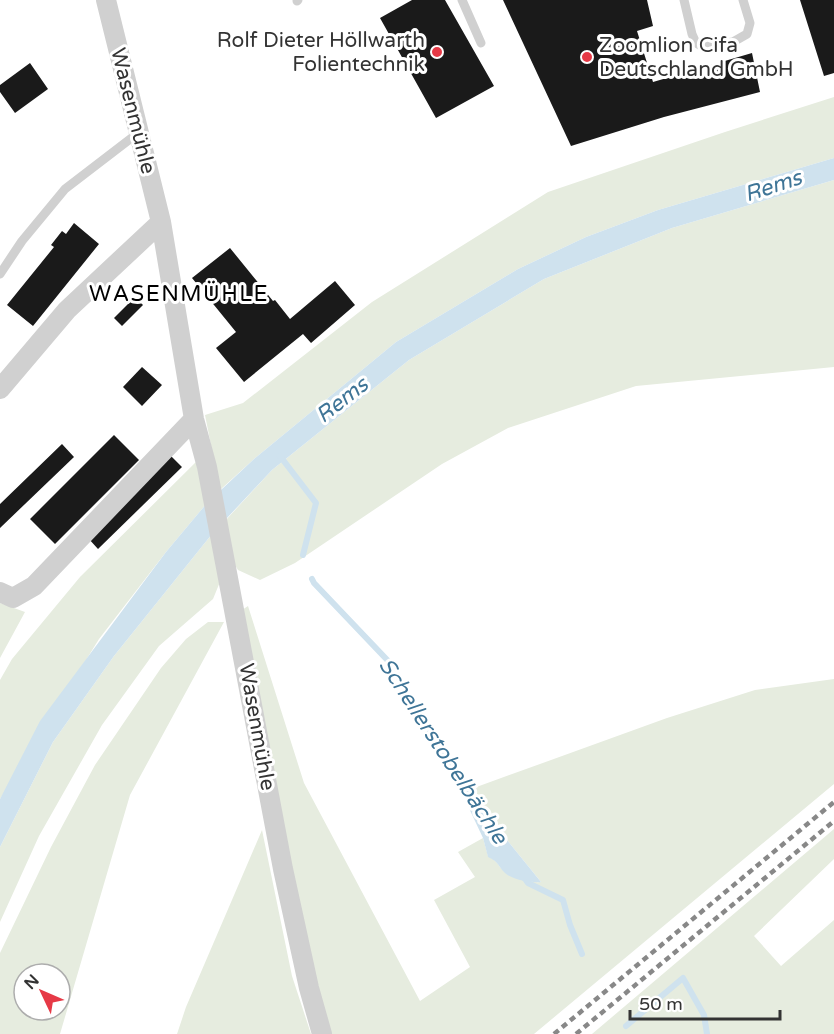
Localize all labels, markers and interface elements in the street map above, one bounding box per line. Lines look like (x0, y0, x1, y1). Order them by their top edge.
place label: Rolf Dieter Höllwarth Folientechnik (217, 28, 425, 77)
place label: Zoomlion Cifa Deutschland GmbH (599, 33, 794, 82)
street label: Wasenmühle (105, 45, 161, 177)
marker: Rolf Dieter Höllwarth Folientechnik (430, 45, 444, 59)
marker: Zoomlion Cifa Deutschland GmbH (580, 50, 594, 64)
water label: Rems (741, 164, 806, 207)
district label: WASENMÜHLE (89, 281, 269, 307)
water label: Rems (311, 371, 374, 428)
water label: Schellerstobelbächle (373, 653, 514, 850)
street label: Wasenmühle (234, 661, 281, 793)
north arrow (12, 962, 72, 1022)
text: N (20, 971, 44, 994)
scale bar (630, 983, 780, 1021)
text: 50 m (639, 993, 683, 1015)

